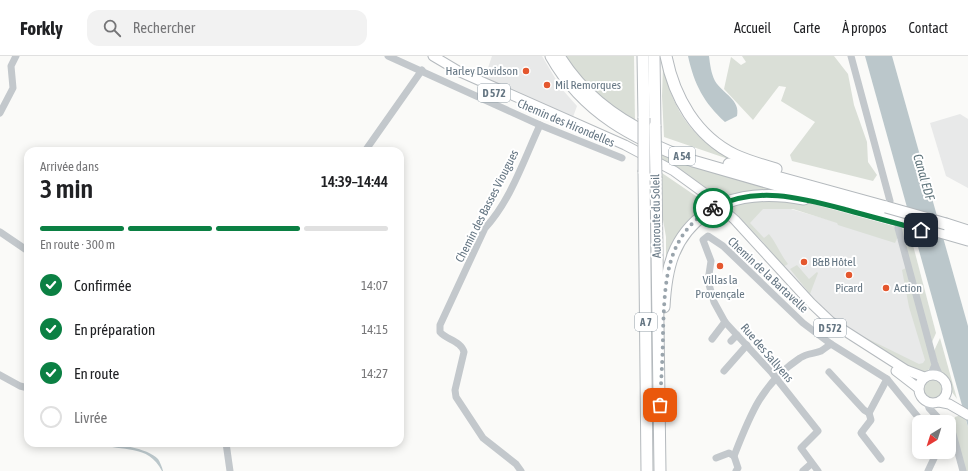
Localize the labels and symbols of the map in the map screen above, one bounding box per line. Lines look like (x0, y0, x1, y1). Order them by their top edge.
place label: Harley Davidson (446, 64, 518, 78)
marker: Harley Davidson (521, 66, 531, 76)
place label: Mil Remorques (555, 78, 621, 92)
marker: Mil Remorques (542, 80, 552, 90)
road number: D 572 (478, 84, 510, 102)
street label: Chemin des Hirondelles (515, 96, 617, 150)
street label: Chemin des Basses Viougues (453, 147, 521, 265)
road number: A 54 (669, 147, 695, 165)
water label: Canal EDF (910, 152, 938, 203)
street label: Autoroute du Soleil (648, 173, 664, 258)
courier (693, 188, 733, 228)
pin (904, 213, 938, 247)
street label: Chemin de la Bartavelle (725, 234, 811, 316)
place label: B&B Hôtel (812, 255, 857, 269)
marker: B&B Hôtel (799, 257, 809, 267)
marker: Villas la Provençale (715, 261, 725, 271)
marker: Picard (844, 270, 854, 280)
place label: Villas la Provençale (695, 273, 745, 301)
place label: Picard (835, 281, 863, 295)
place label: Action (894, 281, 922, 295)
marker: Action (881, 283, 891, 293)
road number: A 7 (635, 313, 657, 331)
road number: D 572 (814, 319, 846, 337)
street label: Rue des Sallyens (738, 321, 796, 385)
pin (643, 388, 677, 422)
north arrow (912, 415, 956, 459)

